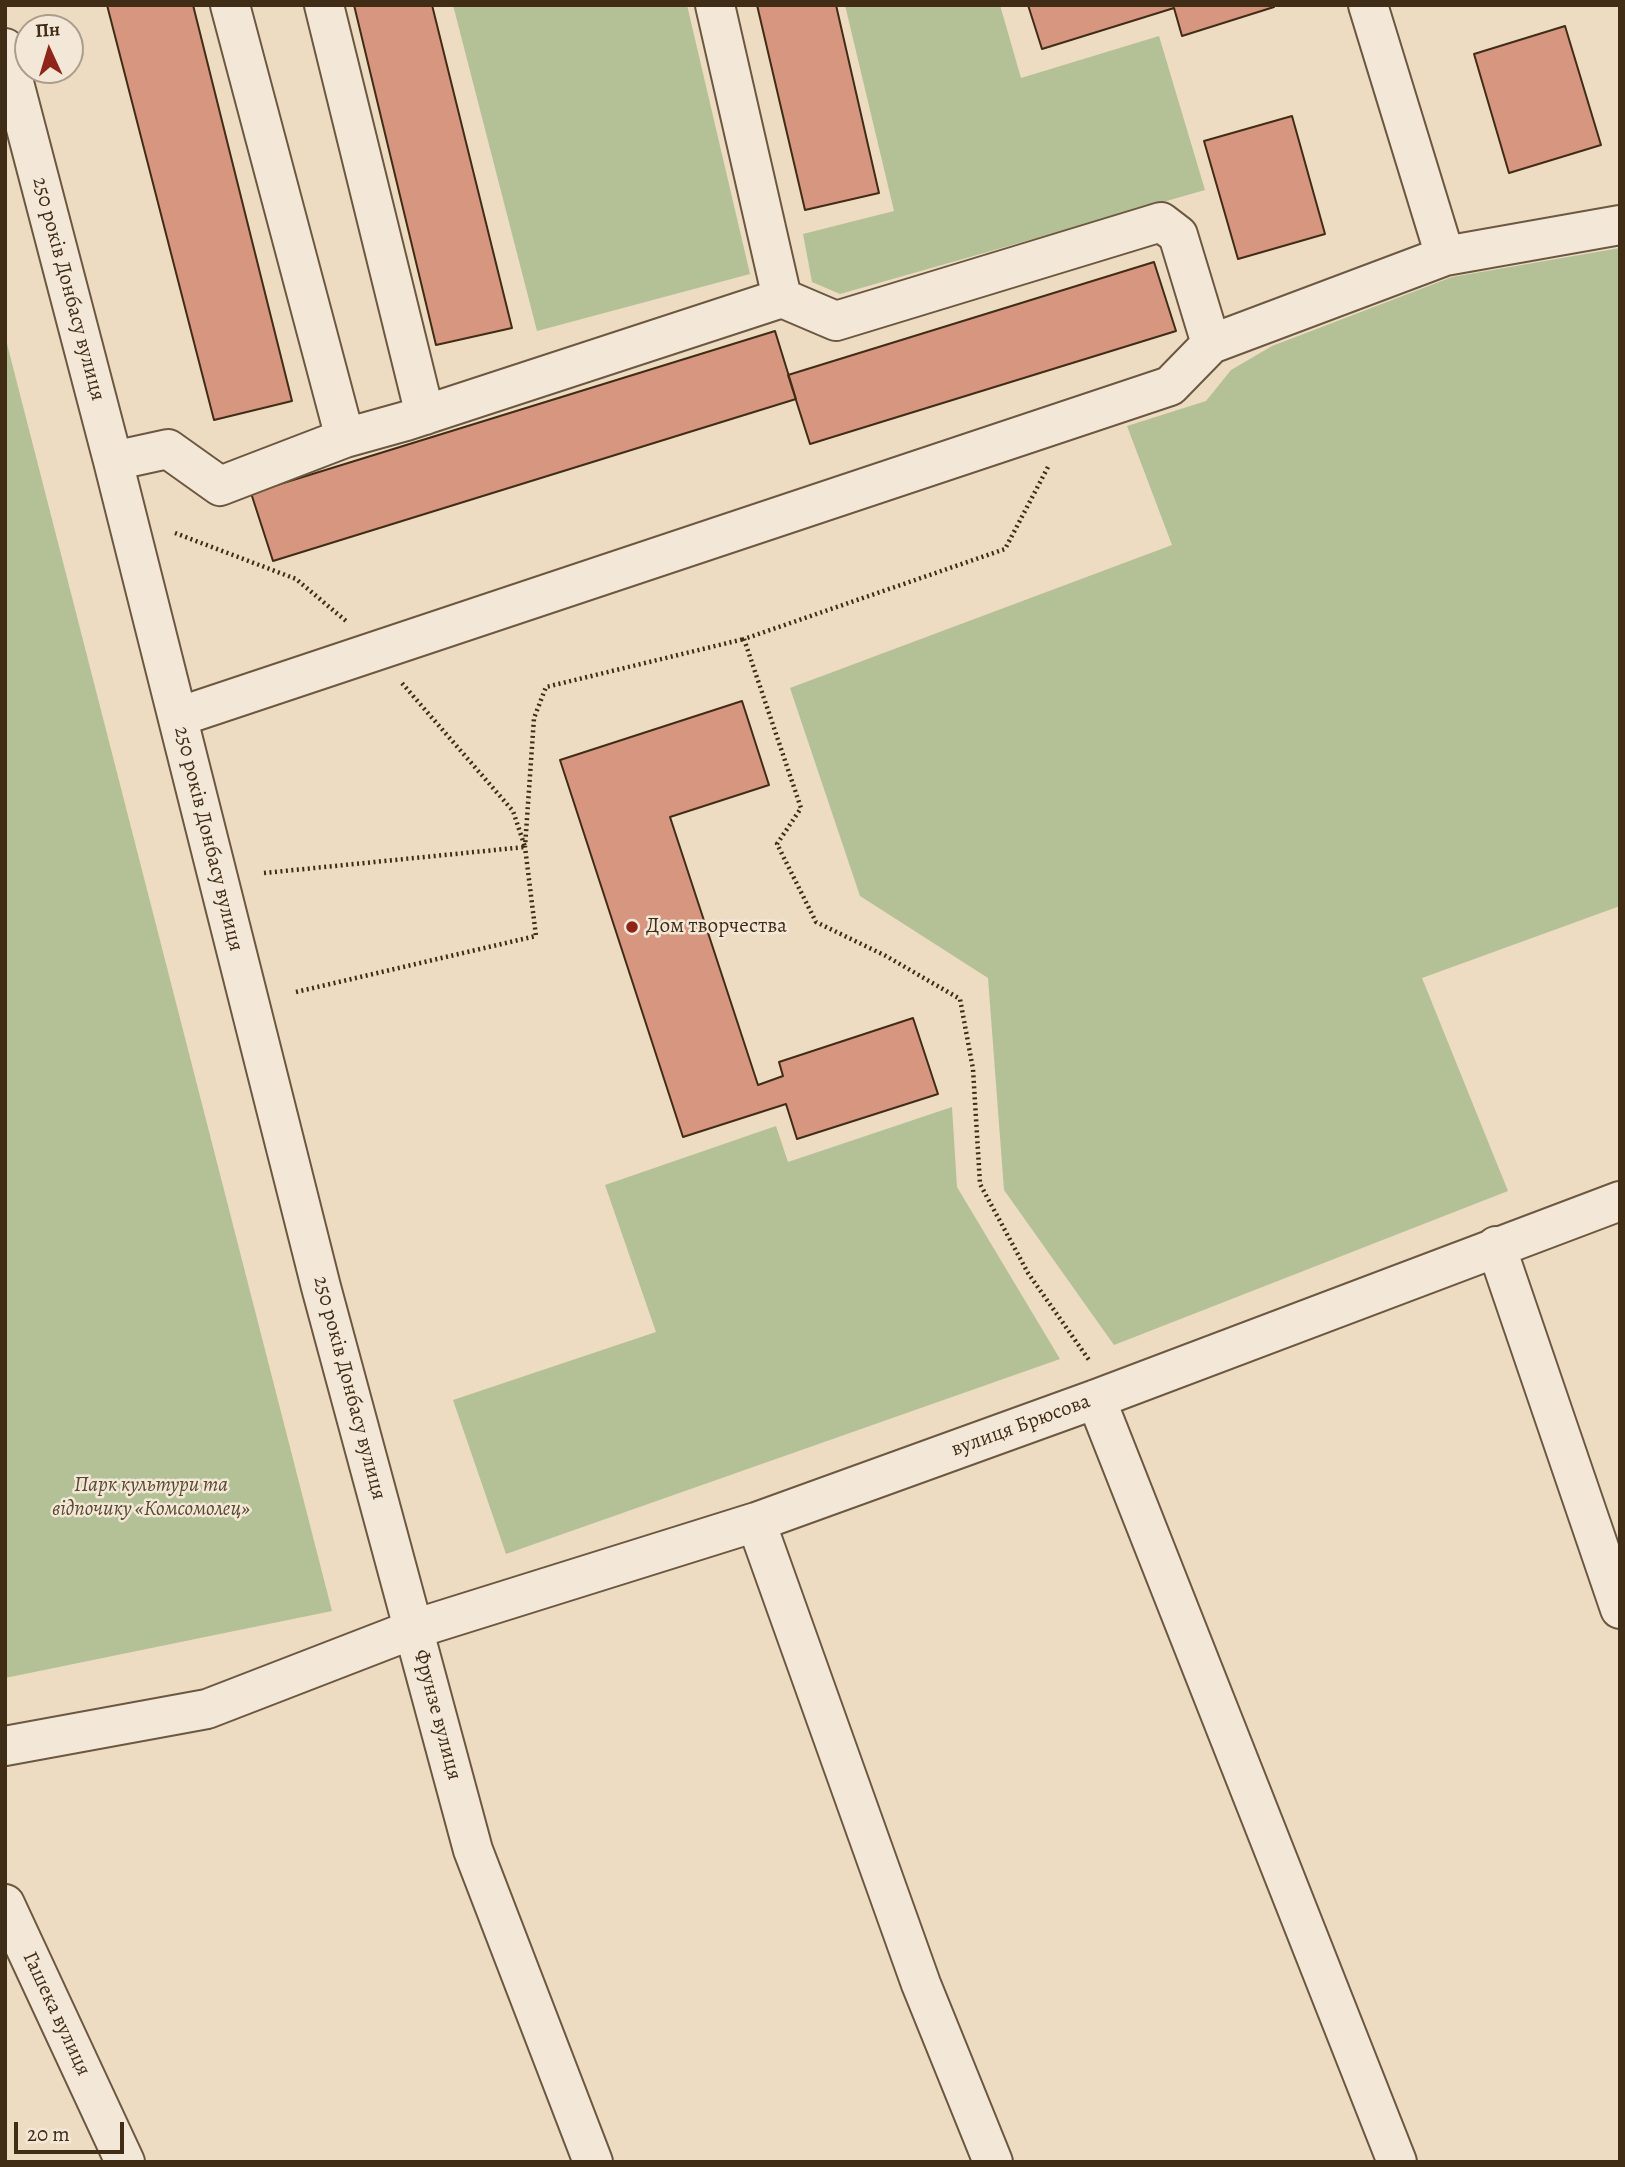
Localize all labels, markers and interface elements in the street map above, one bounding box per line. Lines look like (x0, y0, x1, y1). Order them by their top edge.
north arrow (14, 14, 84, 84)
text: Пн (34, 16, 61, 44)
street label: 250 років Донбасу вулиця (26, 174, 110, 404)
street label: 250 років Донбасу вулиця (168, 724, 248, 954)
place label: Дом творчества (646, 914, 787, 940)
marker: Дом творчества (624, 919, 640, 935)
street label: 250 років Донбасу вулиця (307, 1273, 391, 1503)
street label: вулиця Брюсова (948, 1389, 1094, 1463)
park label: Парк культури та відпочику «Комсомолец» (52, 1473, 250, 1523)
street label: Фрунзе вулиця (407, 1647, 467, 1783)
street label: Гашека вулиця (16, 1948, 96, 2080)
scale bar (18, 2108, 128, 2152)
text: 20 m (27, 2120, 70, 2148)

